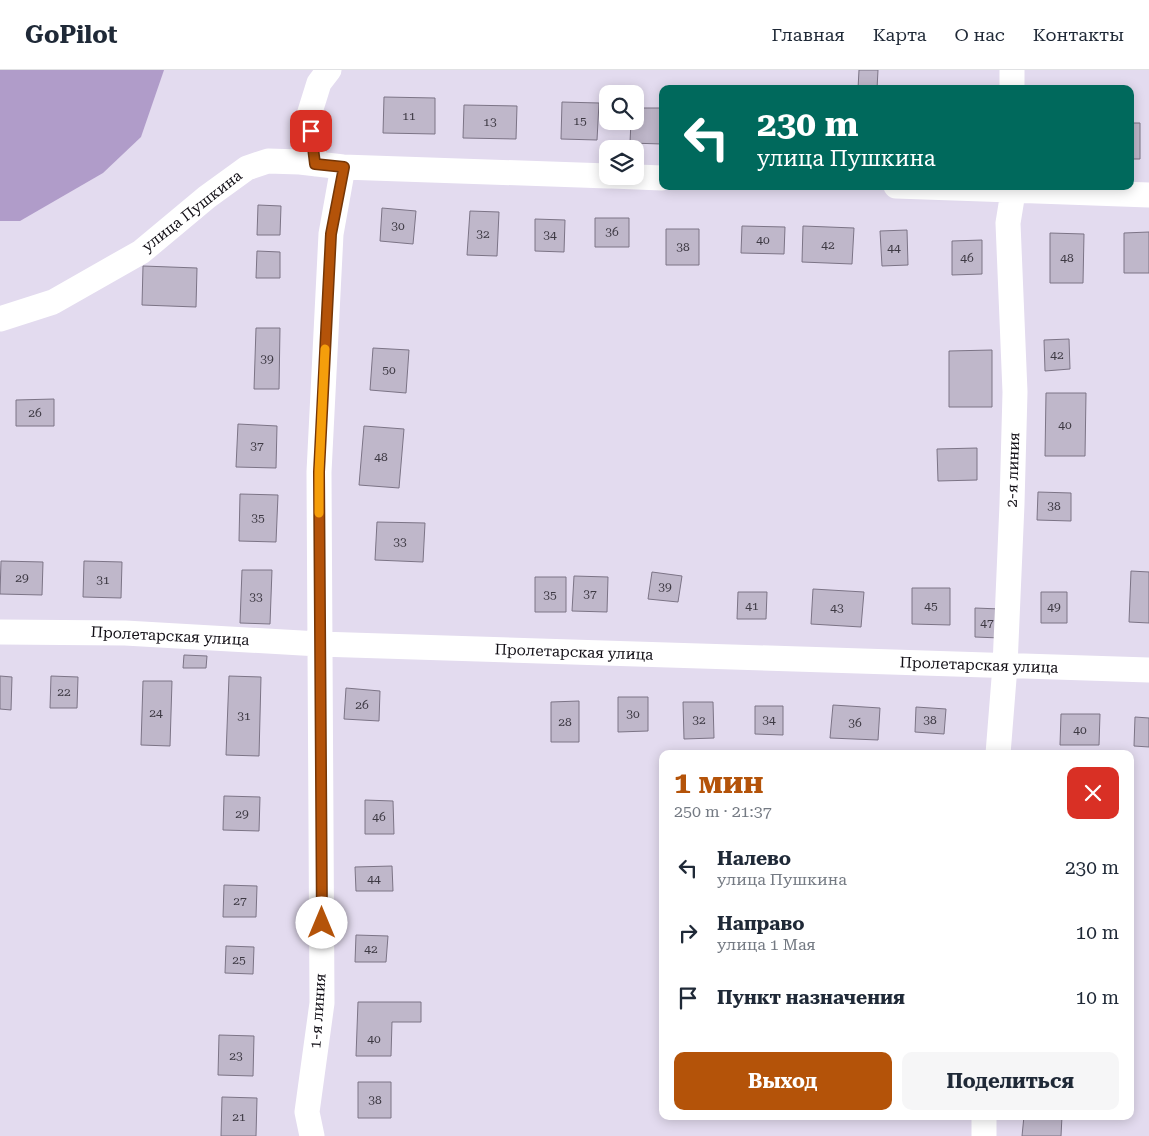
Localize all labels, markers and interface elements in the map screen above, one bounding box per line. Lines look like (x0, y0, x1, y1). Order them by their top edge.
text: GoPilot (25, 21, 117, 49)
text: Главная (772, 24, 845, 45)
text: Карта (873, 24, 927, 45)
text: О нас (955, 24, 1005, 45)
text: Контакты (1033, 24, 1124, 45)
map controls (599, 85, 644, 185)
button: search (599, 85, 644, 130)
text: 230 m (757, 104, 858, 145)
icon: left (674, 105, 739, 170)
house number: 11 (402, 109, 416, 123)
pin (290, 110, 332, 152)
house number: 15 (573, 114, 587, 128)
house number: 13 (483, 115, 497, 129)
icon: arrive (297, 117, 325, 145)
button: layers (599, 140, 644, 185)
text: улица Пушкина (757, 146, 936, 171)
street label: улица Пушкина (138, 166, 246, 256)
house number: 30 (391, 219, 405, 233)
house number: 36 (605, 225, 619, 239)
house number: 32 (476, 227, 490, 241)
house number: 34 (543, 228, 557, 242)
house number: 40 (756, 233, 770, 247)
house number: 42 (821, 238, 835, 252)
house number: 38 (676, 240, 690, 254)
house number: 44 (887, 241, 901, 255)
house number: 46 (960, 251, 974, 265)
house number: 48 (1060, 251, 1074, 265)
house number: 42 (1050, 348, 1064, 362)
house number: 39 (260, 352, 274, 366)
house number: 50 (382, 363, 396, 377)
house number: 26 (28, 406, 42, 420)
house number: 40 (1058, 418, 1072, 432)
street label: 2-я линия (1003, 432, 1023, 508)
house number: 37 (250, 439, 264, 453)
house number: 48 (374, 450, 388, 464)
house number: 38 (1047, 499, 1061, 513)
house number: 35 (251, 511, 265, 525)
house number: 33 (393, 535, 407, 549)
house number: 29 (15, 571, 29, 585)
house number: 31 (96, 573, 110, 587)
house number: 39 (658, 580, 672, 594)
house number: 37 (583, 587, 597, 601)
house number: 35 (543, 588, 557, 602)
house number: 33 (249, 590, 263, 604)
house number: 41 (745, 599, 759, 613)
house number: 45 (924, 599, 938, 613)
house number: 49 (1047, 600, 1061, 614)
house number: 43 (830, 601, 844, 615)
house number: 47 (980, 616, 994, 630)
street label: Пролетарская улица (90, 623, 250, 649)
street label: Пролетарская улица (494, 640, 654, 664)
street label: Пролетарская улица (899, 653, 1059, 677)
house number: 22 (57, 685, 71, 699)
house number: 26 (355, 698, 369, 712)
house number: 24 (149, 706, 163, 720)
house number: 30 (626, 707, 640, 721)
house number: 31 (237, 709, 251, 723)
house number: 32 (692, 713, 706, 727)
house number: 34 (762, 713, 776, 727)
house number: 38 (923, 713, 937, 727)
house number: 28 (558, 715, 572, 729)
house number: 36 (848, 716, 862, 730)
house number: 40 (1073, 723, 1087, 737)
text: 1 мин (674, 765, 764, 800)
button: close (1067, 767, 1119, 819)
text: 250 m · 21:37 (674, 802, 772, 821)
house number: 29 (235, 807, 249, 821)
house number: 46 (372, 810, 386, 824)
text: Налево (717, 847, 791, 870)
icon: left (674, 854, 702, 882)
text: 230 m (1065, 856, 1119, 879)
text: улица Пушкина (717, 870, 847, 889)
house number: 44 (367, 872, 381, 886)
house number: 27 (233, 894, 247, 908)
position arrow (295, 896, 347, 948)
text: Направо (717, 912, 804, 935)
icon: right (674, 919, 702, 947)
text: 10 m (1076, 921, 1119, 944)
text: улица 1 Мая (717, 935, 816, 954)
house number: 42 (364, 942, 378, 956)
house number: 25 (232, 953, 246, 967)
street label: 1-я линия (306, 973, 330, 1049)
icon: arrive (674, 984, 702, 1012)
text: Пункт назначения (717, 986, 905, 1009)
text: 10 m (1076, 986, 1119, 1009)
house number: 40 (367, 1032, 381, 1046)
house number: 23 (229, 1049, 243, 1063)
button: Выход (674, 1052, 892, 1110)
button: Поделиться (902, 1052, 1119, 1110)
house number: 38 (368, 1093, 382, 1107)
house number: 21 (232, 1110, 246, 1124)

